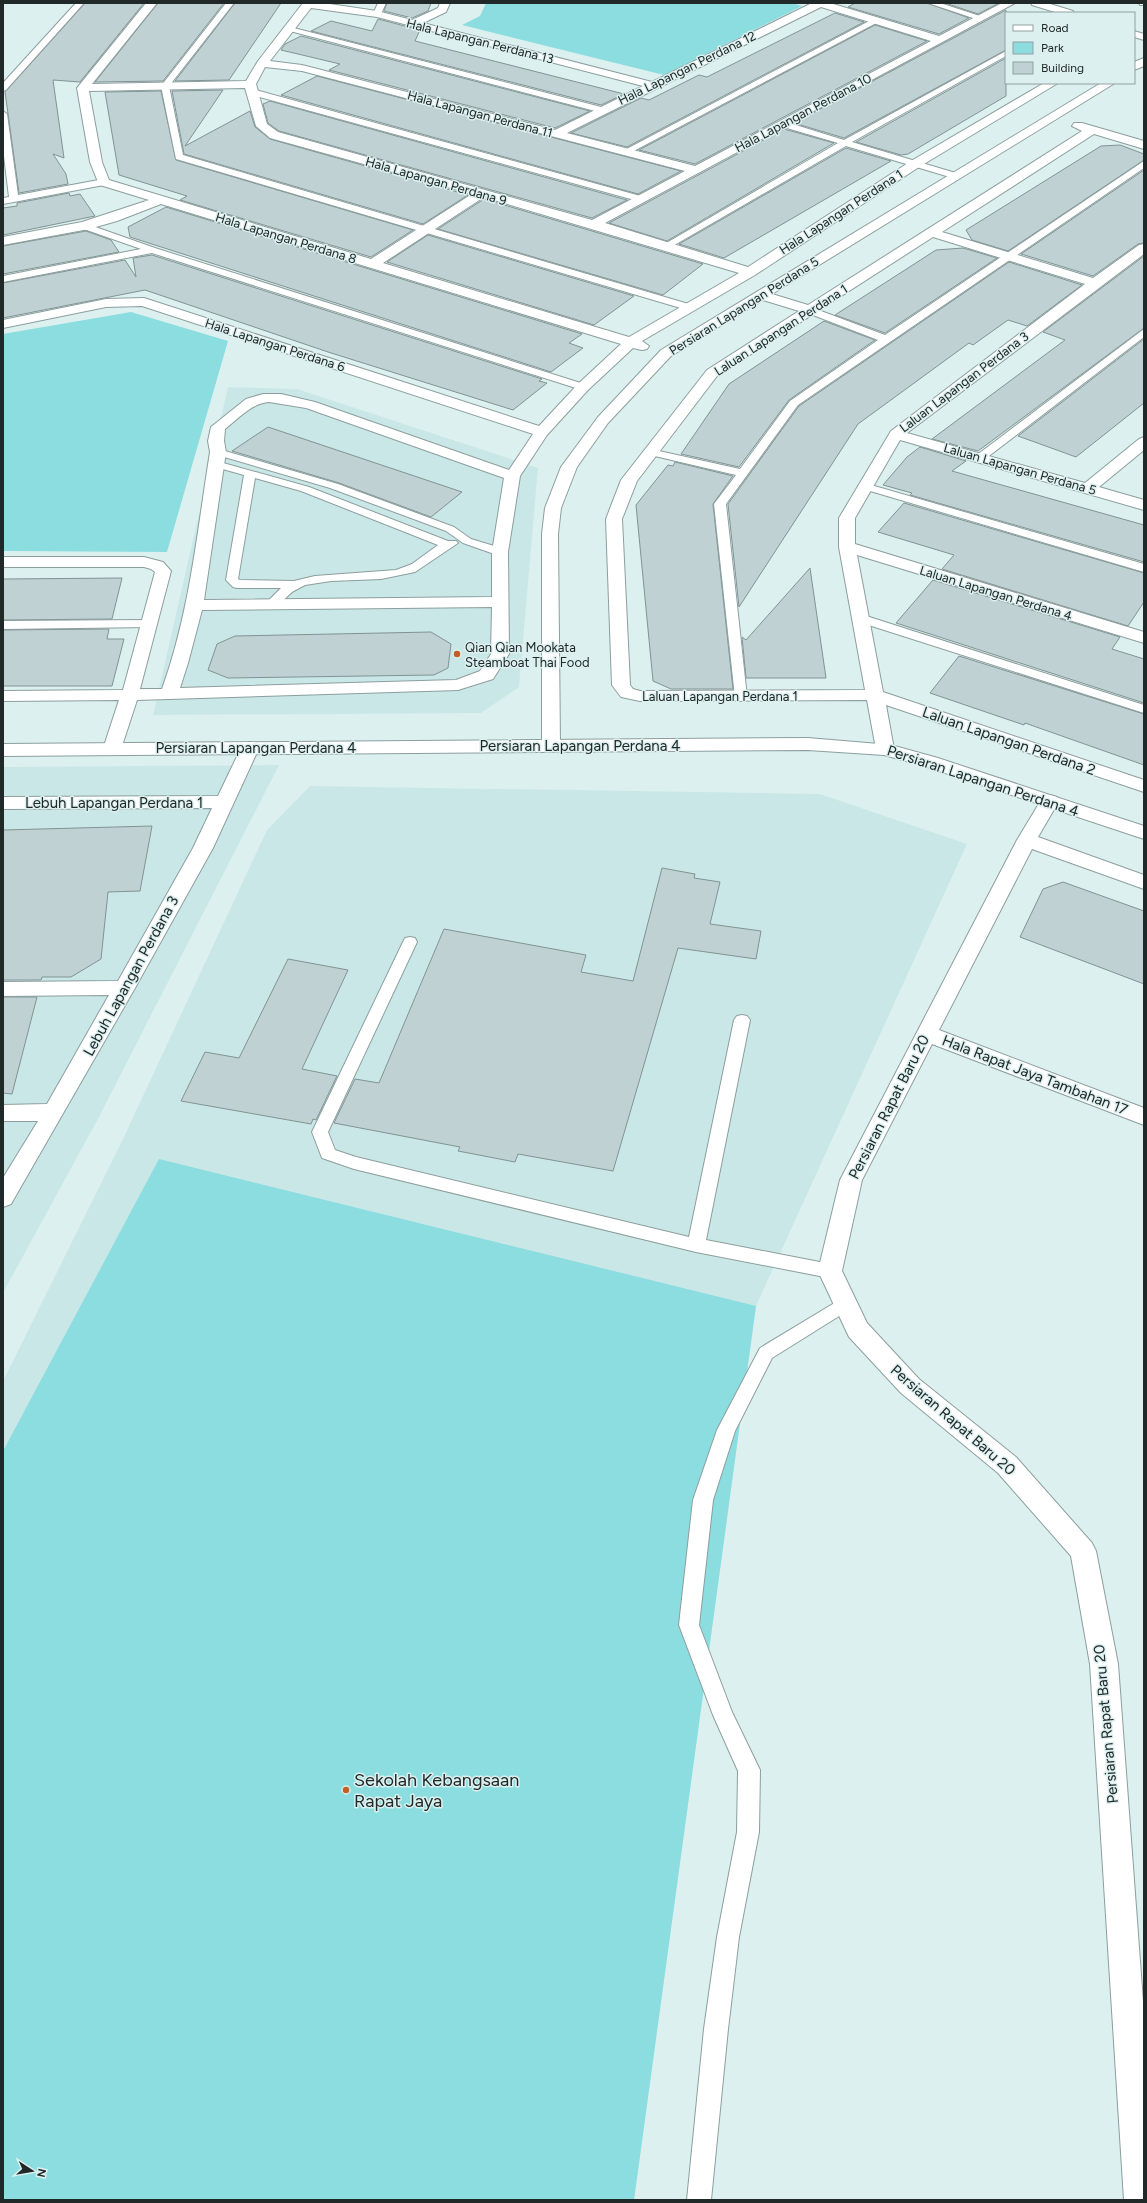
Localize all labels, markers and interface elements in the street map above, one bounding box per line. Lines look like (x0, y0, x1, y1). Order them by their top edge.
legend (1005, 12, 1135, 84)
street label: Hala Lapangan Perdana 13 (405, 15, 555, 67)
text: Road (1041, 21, 1069, 35)
street label: Hala Lapangan Perdana 12 (616, 28, 758, 108)
text: Park (1041, 41, 1064, 55)
text: Building (1041, 61, 1084, 75)
street label: Hala Lapangan Perdana 10 (732, 71, 874, 155)
street label: Hala Lapangan Perdana 11 (406, 87, 554, 141)
street label: Hala Lapangan Perdana 9 (364, 154, 508, 208)
street label: Hala Lapangan Perdana 1 (776, 166, 906, 258)
street label: Hala Lapangan Perdana 8 (214, 209, 358, 267)
street label: Persiaran Lapangan Perdana 5 (666, 254, 822, 358)
street label: Laluan Lapangan Perdana 1 (712, 281, 850, 379)
street label: Hala Lapangan Perdana 6 (203, 315, 347, 375)
street label: Laluan Lapangan Perdana 3 (897, 329, 1031, 435)
street label: Laluan Lapangan Perdana 5 (942, 440, 1098, 498)
street label: Laluan Lapangan Perdana 4 (918, 563, 1074, 623)
place label: Qian Qian Mookata Steamboat Thai Food (465, 640, 590, 670)
marker: Qian Qian Mookata Steamboat Thai Food (452, 649, 462, 659)
street label: Laluan Lapangan Perdana 1 (642, 689, 798, 704)
street label: Laluan Lapangan Perdana 2 (920, 703, 1098, 779)
street label: Persiaran Lapangan Perdana 4 (480, 737, 680, 755)
street label: Persiaran Lapangan Perdana 4 (156, 739, 356, 757)
street label: Persiaran Lapangan Perdana 4 (885, 741, 1081, 821)
street label: Lebuh Lapangan Perdana 1 (25, 794, 203, 812)
street label: Lebuh Lapangan Perdana 3 (79, 893, 183, 1059)
street label: Hala Rapat Jaya Tambahan 17 (940, 1031, 1130, 1119)
street label: Persiaran Rapat Baru 20 (845, 1032, 933, 1182)
street label: Persiaran Rapat Baru 20 (887, 1361, 1019, 1479)
street label: Persiaran Rapat Baru 20 (1090, 1644, 1122, 1804)
place label: Sekolah Kebangsaan Rapat Jaya (354, 1769, 519, 1812)
marker: Sekolah Kebangsaan Rapat Jaya (341, 1785, 351, 1795)
north arrow (12, 2151, 52, 2191)
text: N (34, 2167, 49, 2178)

